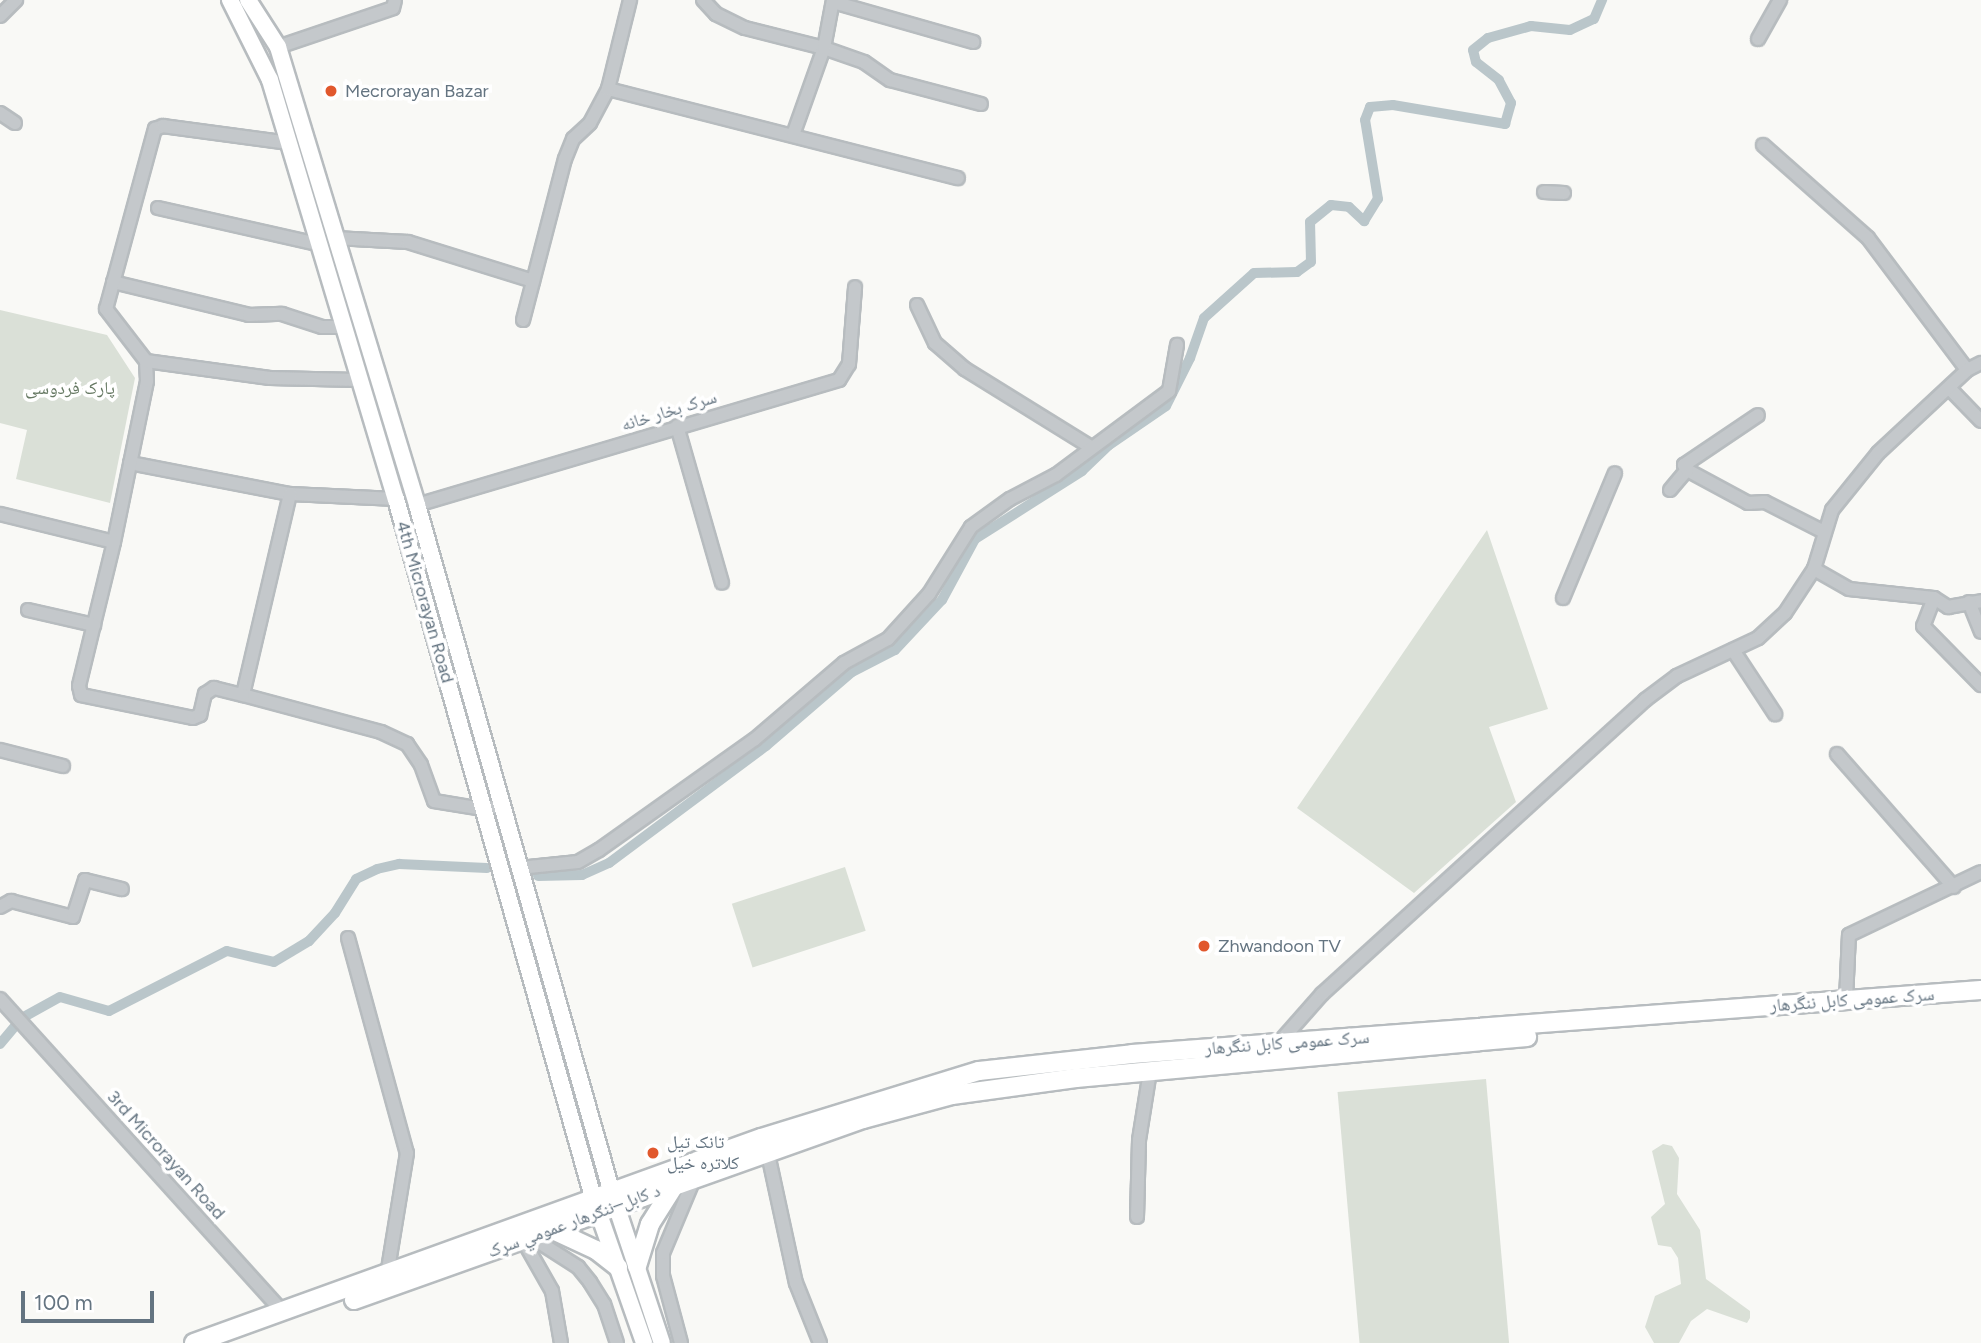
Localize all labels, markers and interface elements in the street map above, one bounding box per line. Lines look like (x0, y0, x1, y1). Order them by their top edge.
place label: Mecrorayan Bazar (345, 80, 489, 102)
marker: Mecrorayan Bazar (323, 83, 339, 99)
park label: پارک فردوسی (25, 377, 115, 399)
street label: سرک بخار خانه (619, 386, 719, 436)
street label: 4th Microrayan Road (392, 518, 458, 686)
place label: Zhwandoon TV (1218, 935, 1341, 957)
marker: Zhwandoon TV (1196, 938, 1212, 954)
street label: سرک عمومی کابل ننگرهار (1769, 983, 1935, 1017)
street label: سرک عمومی کابل ننگرهار (1204, 1026, 1370, 1060)
street label: 3rd Microrayan Road (102, 1086, 230, 1224)
place label: تانک تیل کلاتره خیل (667, 1132, 739, 1174)
marker: تانک تیل کلاتره خیل (645, 1145, 661, 1161)
street label: د کابل–ننګرهار عمومي سړک (485, 1180, 663, 1262)
scale bar (24, 1276, 158, 1320)
text: 100 m (34, 1290, 93, 1315)

